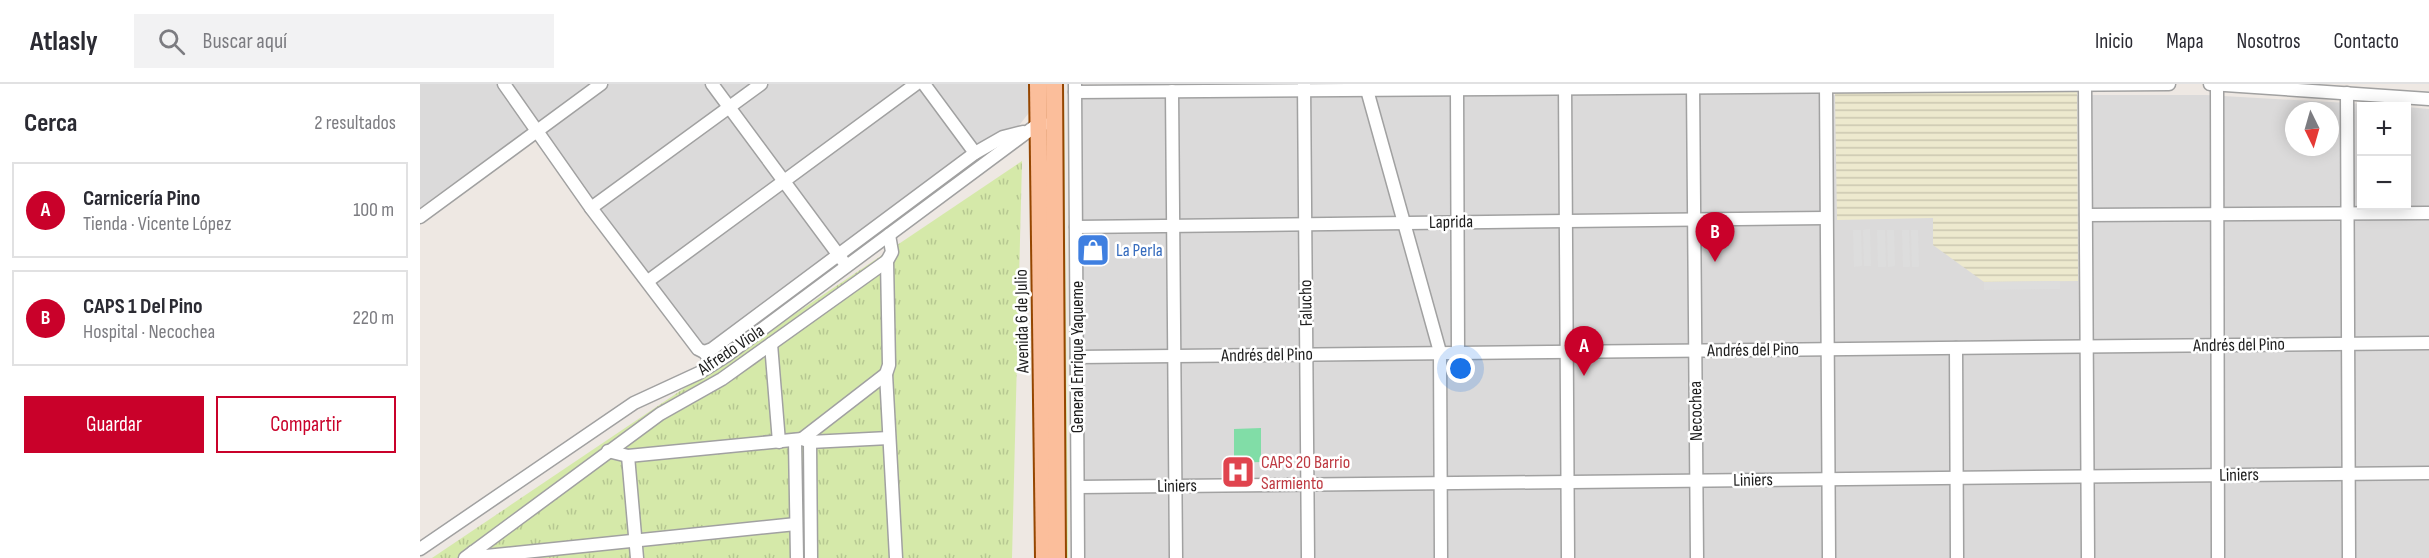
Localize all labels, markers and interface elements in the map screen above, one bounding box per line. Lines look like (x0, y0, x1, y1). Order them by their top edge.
search box (134, 14, 554, 68)
text: Atlasly (30, 25, 98, 58)
icon: search (155, 25, 188, 58)
text: Buscar aquí (203, 28, 287, 55)
text: Inicio (2095, 29, 2133, 54)
text: Mapa (2166, 29, 2204, 54)
text: Nosotros (2237, 29, 2301, 54)
text: Contacto (2334, 29, 2399, 54)
north arrow (2285, 102, 2339, 156)
map controls (2357, 102, 2411, 210)
button: + (2357, 102, 2411, 156)
text: Cerca (24, 108, 77, 139)
text: 2 resultados (314, 111, 396, 135)
button: − (2357, 156, 2411, 210)
text: Carnicería Pino (83, 185, 200, 212)
text: A (41, 198, 50, 222)
text: 100 m (353, 198, 394, 222)
street label: Laprida (1429, 211, 1473, 233)
text: Tienda · Vicente López (83, 212, 231, 236)
pin: B (1696, 212, 1734, 262)
shop icon: La Perla (1075, 232, 1111, 268)
place label: La Perla (1116, 240, 1163, 261)
street label: Avenida 6 de Julio (1011, 269, 1033, 374)
street label: Falucho (1295, 279, 1317, 327)
street label: General Enrique Yaqueme (1067, 281, 1088, 433)
text: CAPS 1 Del Pino (83, 293, 203, 320)
text: B (41, 306, 50, 330)
text: 220 m (353, 306, 394, 330)
text: Hospital · Necochea (83, 320, 215, 344)
street label: Alfredo Viola (693, 320, 768, 380)
pin: A (1564, 326, 1604, 376)
street label: Andrés del Pino (2192, 334, 2285, 356)
street label: Andrés del Pino (1706, 339, 1799, 361)
street label: Andrés del Pino (1220, 344, 1313, 366)
your location (1446, 354, 1475, 383)
street label: Necochea (1685, 381, 1707, 441)
button: Guardar (24, 396, 204, 453)
button: Compartir (216, 396, 396, 453)
place label: CAPS 20 Barrio Sarmiento (1261, 452, 1350, 494)
hospital icon: CAPS 20 Barrio Sarmiento (1220, 454, 1256, 490)
street label: Liniers (2219, 464, 2259, 486)
street label: Liniers (1733, 469, 1773, 491)
street label: Liniers (1157, 475, 1197, 497)

